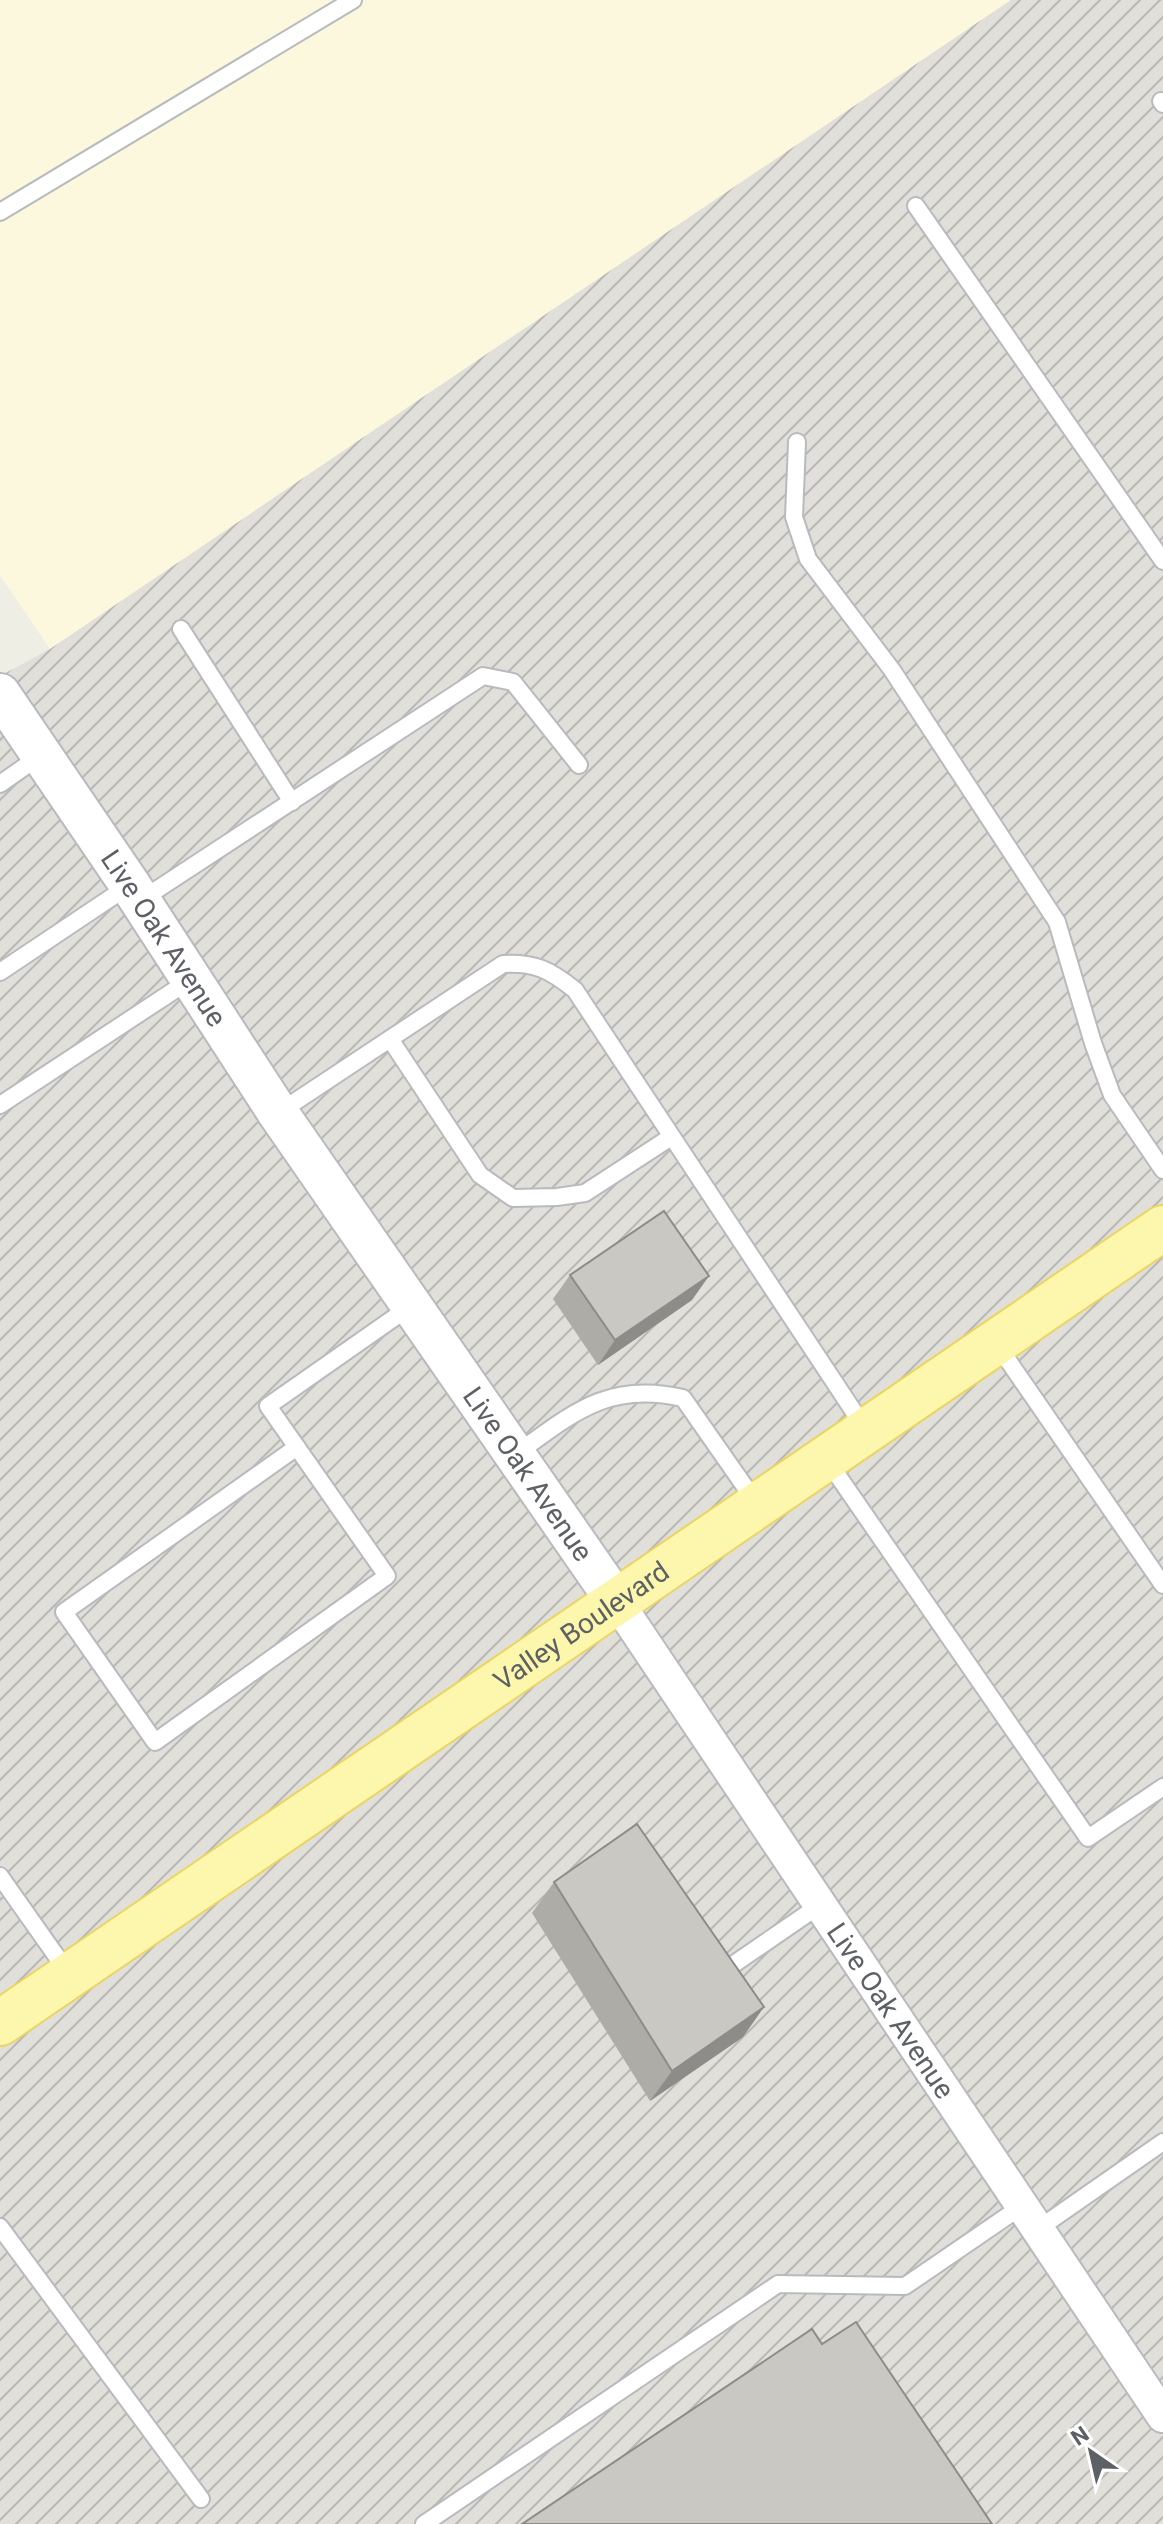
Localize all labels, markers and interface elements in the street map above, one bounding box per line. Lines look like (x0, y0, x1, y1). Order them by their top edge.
street label: Live Oak Avenue (94, 844, 233, 1033)
street label: Live Oak Avenue (456, 1381, 600, 1568)
street label: Valley Boulevard (488, 1555, 675, 1698)
street label: Live Oak Avenue (820, 1917, 961, 2105)
north arrow (1051, 2412, 1131, 2492)
text: N (1067, 2421, 1094, 2451)

